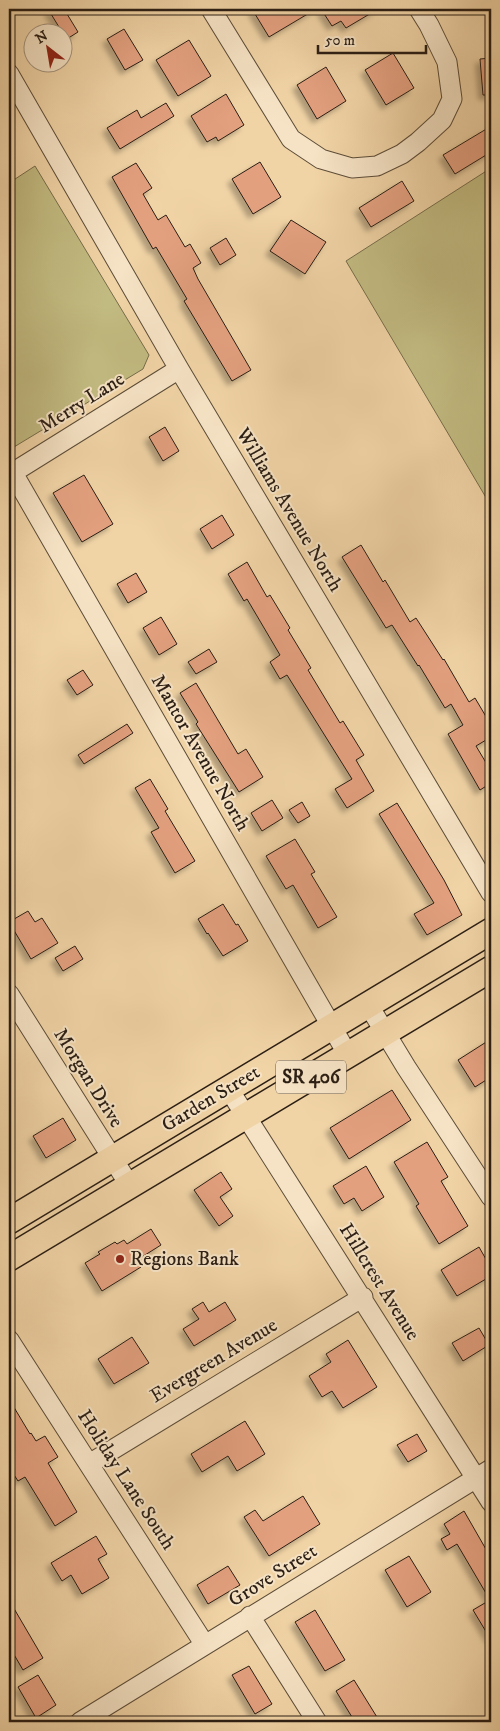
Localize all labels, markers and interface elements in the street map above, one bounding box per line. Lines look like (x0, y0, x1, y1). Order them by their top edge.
north arrow (22, 22, 72, 72)
scale bar (318, 22, 425, 54)
text: N (32, 27, 52, 48)
text: 50 m (325, 31, 355, 50)
street label: Merry Lane (34, 367, 130, 439)
street label: Williams Avenue North (230, 423, 348, 597)
street label: Mantor Avenue North (145, 670, 255, 836)
street label: Morgan Drive (48, 1024, 128, 1132)
street label: Garden Street (157, 1060, 265, 1138)
road number: SR 406 (276, 1060, 346, 1094)
street label: Hillcrest Avenue (333, 1219, 425, 1345)
place label: Regions Bank (130, 1247, 239, 1272)
marker: Regions Bank (114, 1253, 126, 1265)
street label: Evergreen Avenue (146, 1313, 282, 1409)
street label: Holiday Lane South (71, 1405, 181, 1555)
street label: Grove Street (224, 1539, 322, 1613)

